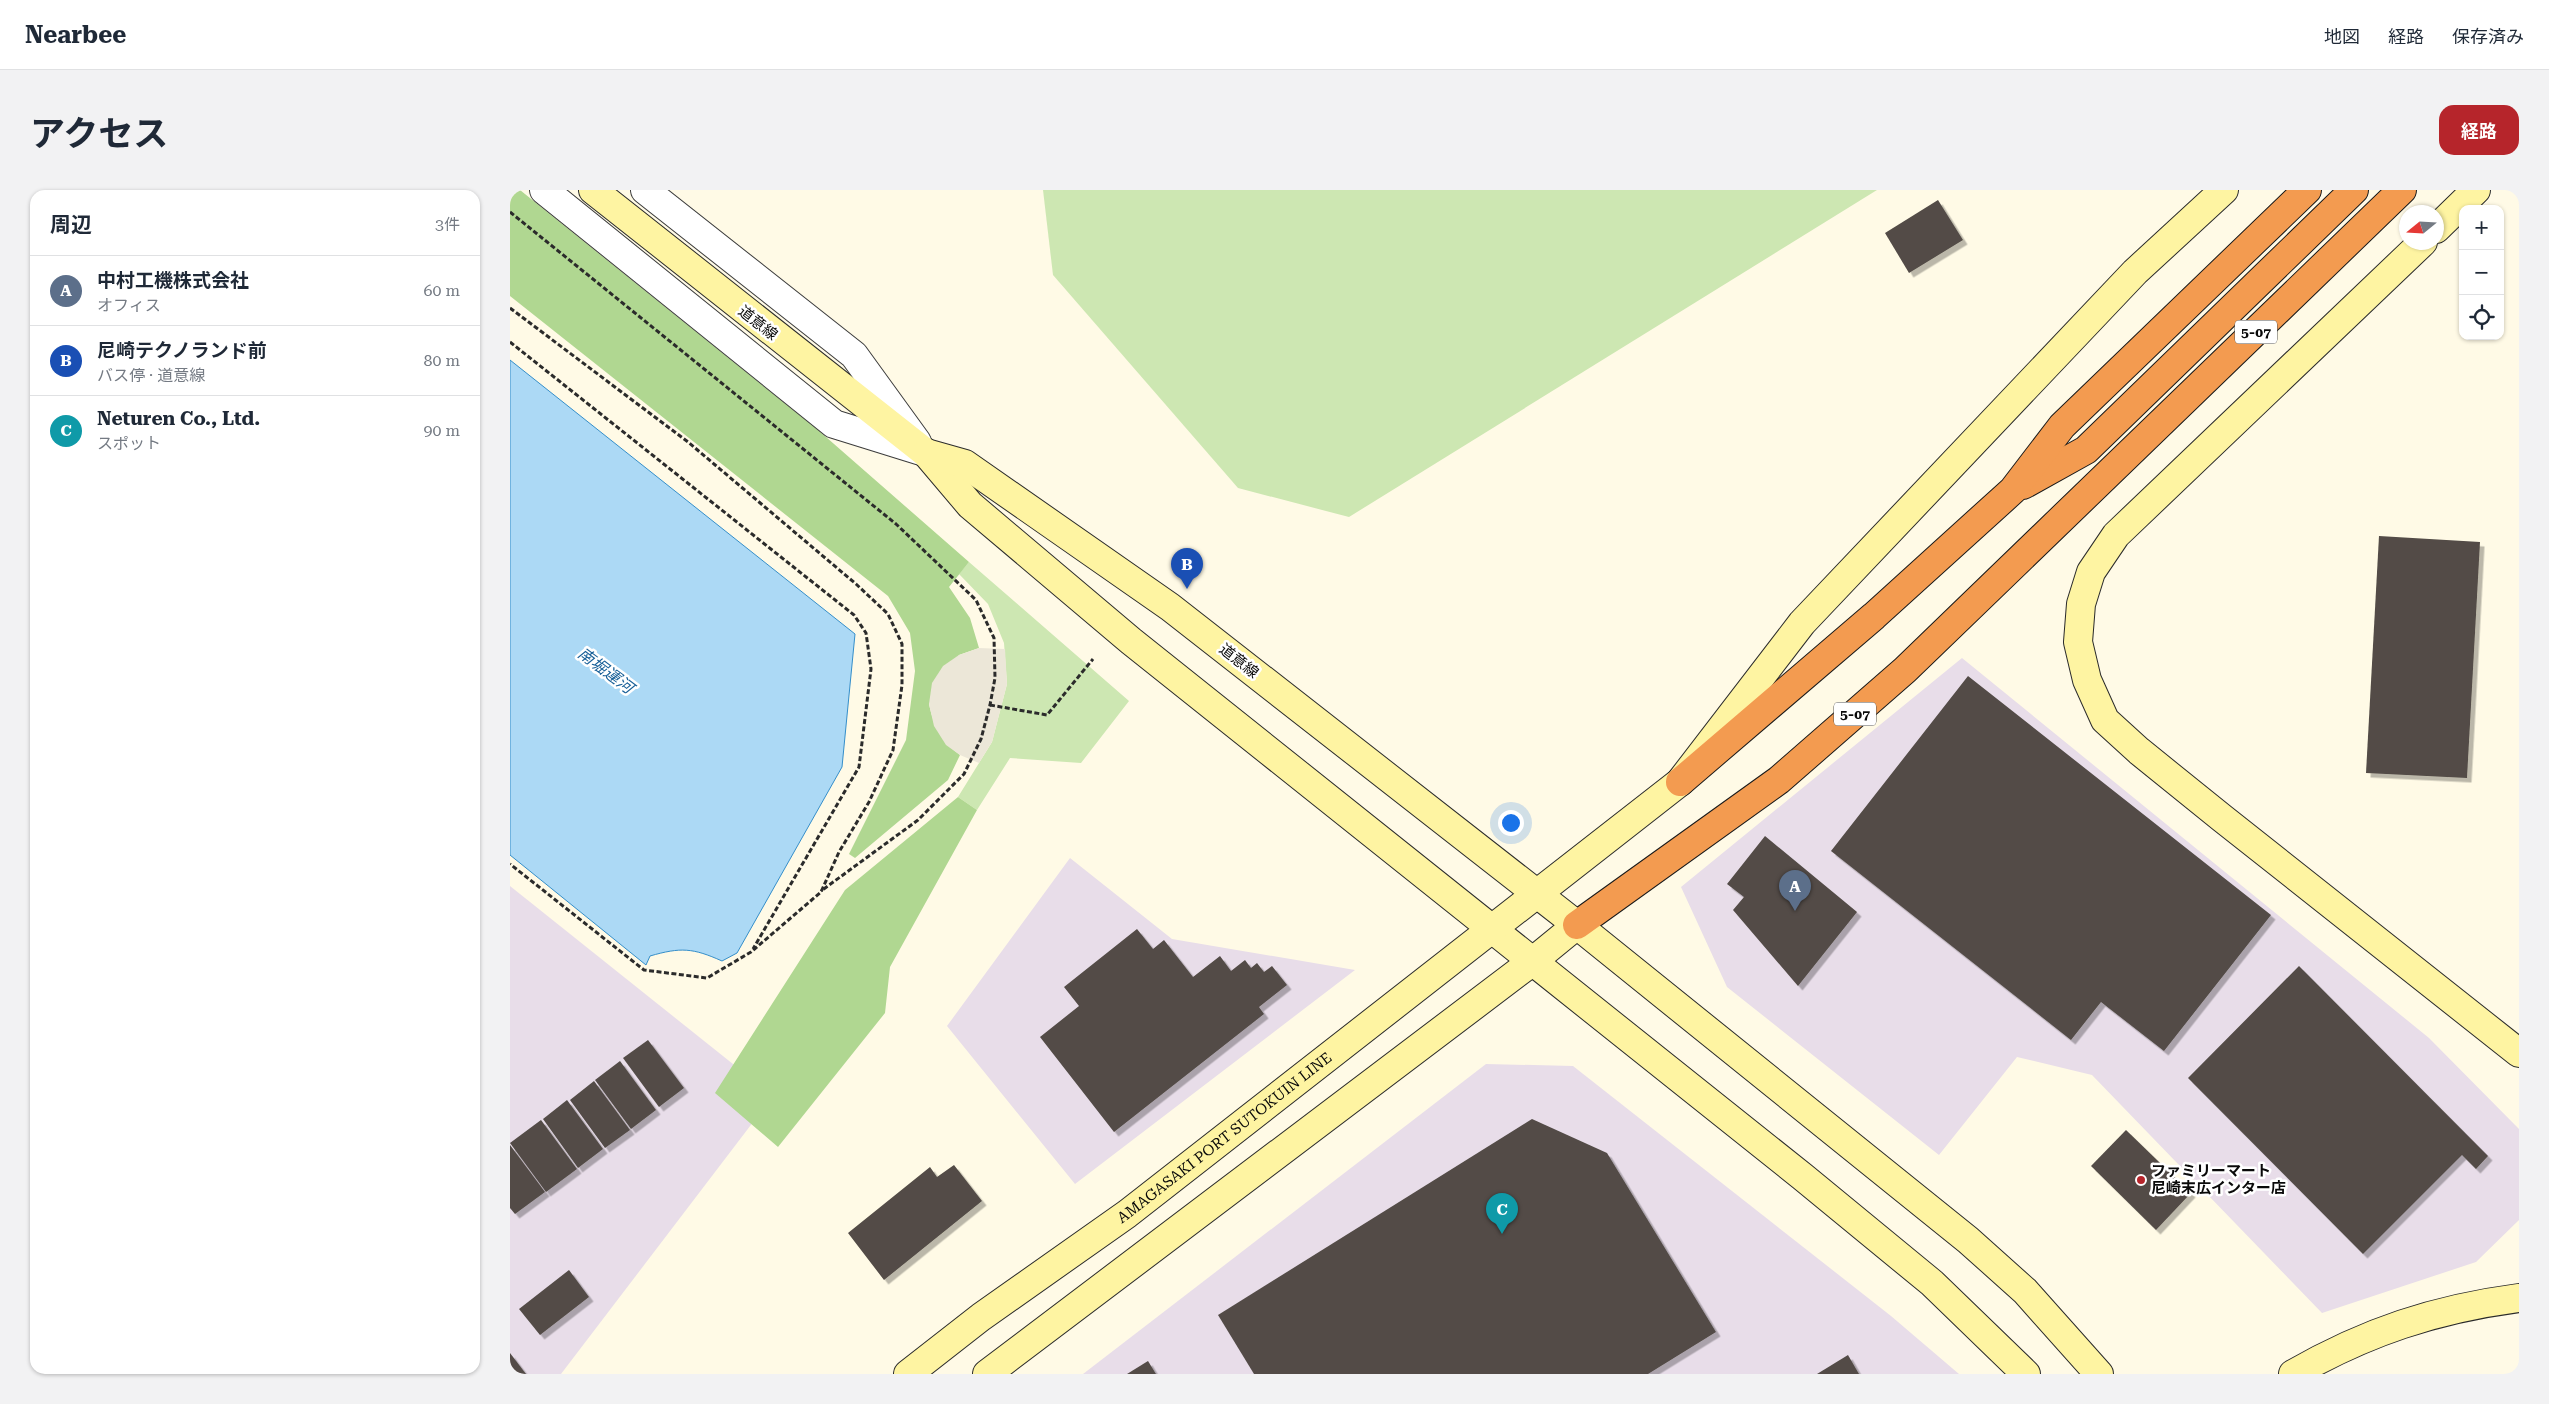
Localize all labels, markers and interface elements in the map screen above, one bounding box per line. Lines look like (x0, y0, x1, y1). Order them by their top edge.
text: Nearbee (25, 21, 126, 49)
text: 地図 (2324, 26, 2360, 47)
text: 経路 (2388, 26, 2424, 47)
text: 保存済み (2452, 26, 2524, 47)
button: 経路 (2439, 105, 2519, 155)
text: アクセス (30, 114, 168, 155)
north arrow (2399, 205, 2444, 250)
map controls (2459, 205, 2504, 340)
button: + (2459, 205, 2504, 250)
text: 周辺 (50, 213, 92, 237)
text: 3件 (435, 215, 460, 234)
button: − (2459, 250, 2504, 295)
text: 中村工機株式会社 (97, 269, 249, 292)
text: A (60, 281, 72, 300)
text: 60 m (423, 281, 460, 300)
button: locate (2459, 295, 2504, 340)
text: オフィス (97, 296, 161, 315)
street label: 道意線 (735, 302, 781, 344)
road number: 5-07 (2235, 320, 2277, 344)
text: 尼崎テクノランド前 (97, 339, 267, 362)
text: B (60, 351, 72, 370)
text: 80 m (423, 351, 460, 370)
text: バス停 · 道意線 (97, 366, 205, 385)
text: Neturen Co., Ltd. (97, 407, 260, 430)
text: C (60, 421, 72, 440)
text: 90 m (423, 421, 460, 440)
text: スポット (97, 434, 161, 453)
pin: B (1171, 548, 1203, 589)
street label: 道意線 (1216, 640, 1262, 682)
water label: 南堀運河 (574, 644, 639, 699)
road number: 5-07 (1834, 702, 1876, 726)
your location (1498, 810, 1524, 836)
pin: A (1779, 870, 1811, 911)
street label: AMAGASAKI PORT SUTOKUIN LINE (1114, 1048, 1335, 1227)
place label: ファミリーマート 尼崎末広インター店 (2151, 1162, 2286, 1197)
marker: ファミリーマート 尼崎末広インター店 (2135, 1174, 2147, 1186)
pin: C (1486, 1193, 1518, 1234)

